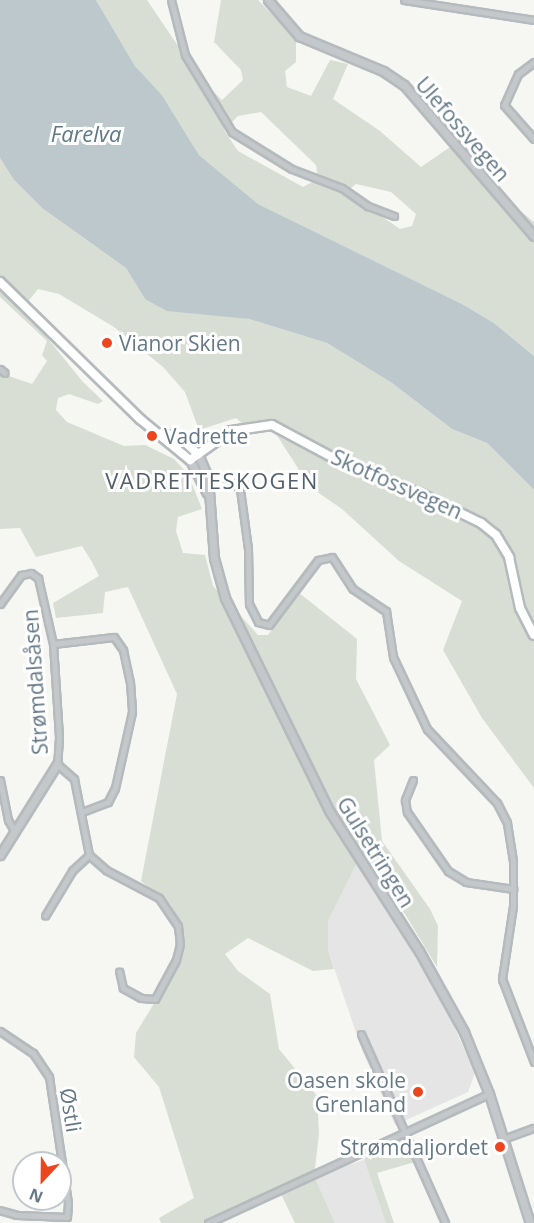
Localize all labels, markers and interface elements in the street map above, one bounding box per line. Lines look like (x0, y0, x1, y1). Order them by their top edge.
street label: Ulefossvegen (411, 71, 515, 187)
water label: Farelva (51, 121, 121, 147)
place label: Vianor Skien (119, 330, 241, 356)
marker: Vianor Skien (100, 336, 114, 350)
place label: Vadrette (164, 423, 248, 449)
marker: Vadrette (145, 429, 159, 443)
street label: Skotfossvegen (328, 444, 466, 524)
district label: VADRETTESKOGEN (105, 468, 319, 494)
street label: Strømdalsåsen (17, 608, 53, 756)
street label: Gulsetringen (332, 792, 420, 912)
place label: Oasen skole Grenland (287, 1067, 406, 1117)
marker: Oasen skole Grenland (411, 1085, 425, 1099)
street label: Østli (55, 1086, 87, 1134)
place label: Strømdaljordet (340, 1134, 488, 1160)
marker: Strømdaljordet (493, 1140, 507, 1154)
north arrow (12, 1151, 72, 1211)
text: N (26, 1183, 46, 1208)

